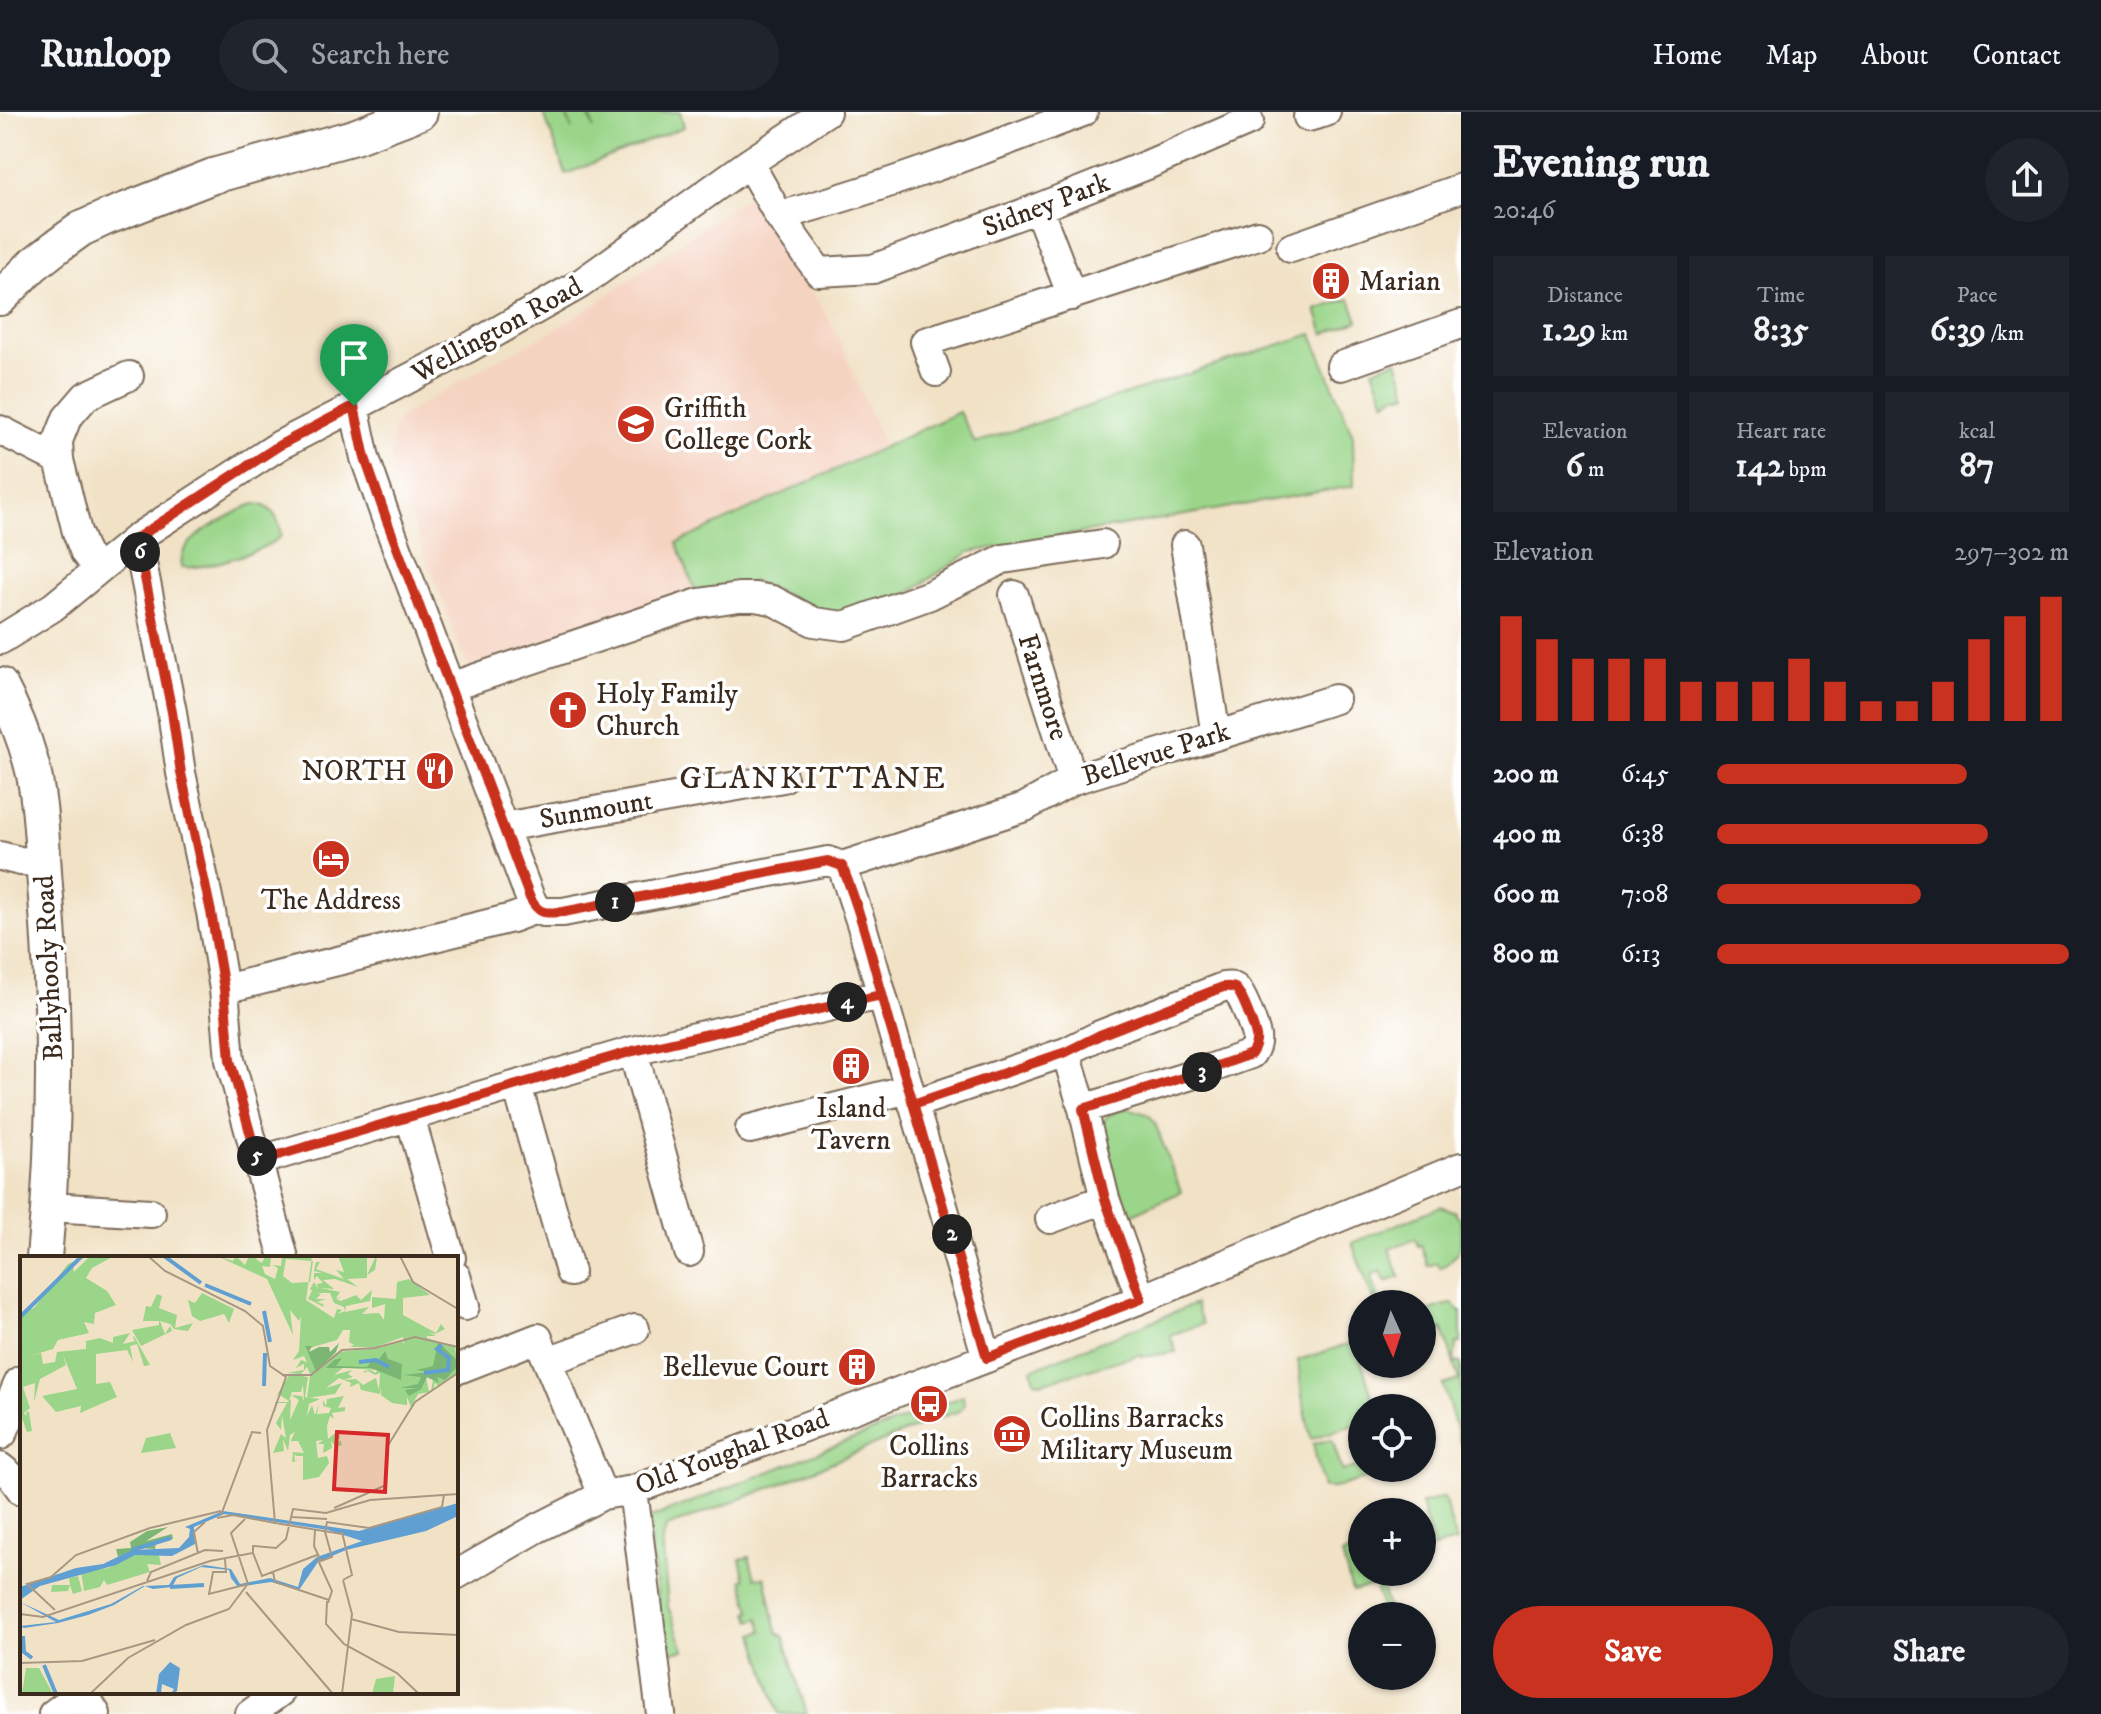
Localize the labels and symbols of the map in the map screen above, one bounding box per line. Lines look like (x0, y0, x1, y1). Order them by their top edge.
street label: Sidney Park (977, 165, 1115, 245)
building icon: Marian (1310, 260, 1352, 302)
place label: Marian (1359, 264, 1441, 299)
street label: Wellington Road (405, 269, 588, 392)
pin (320, 324, 388, 406)
place label: Griffith College Cork (664, 391, 812, 458)
school or university icon: Griffith College Cork (615, 403, 657, 445)
pin: 6 (120, 532, 160, 572)
street label: Farnmore (1009, 629, 1077, 745)
place label: Holy Family Church (596, 677, 738, 744)
church icon: Holy Family Church (547, 689, 589, 731)
street label: Bellevue Park (1078, 714, 1234, 794)
restaurant icon: NORTH (414, 750, 456, 792)
place label: NORTH (301, 754, 407, 789)
district label: GLANKITTANE (679, 759, 947, 799)
street label: Sunmount (537, 783, 655, 837)
hotel icon: The Address (310, 838, 352, 880)
street label: Ballyhooly Road (27, 874, 71, 1062)
pin: 1 (595, 882, 635, 922)
place label: The Address (261, 883, 401, 918)
pin: 4 (827, 982, 867, 1022)
building icon: Island Tavern (830, 1045, 872, 1087)
pin: 3 (1182, 1052, 1222, 1092)
place label: Island Tavern (811, 1091, 891, 1158)
pin: 5 (237, 1136, 277, 1176)
pin: 2 (932, 1214, 972, 1254)
inset map (20, 1256, 458, 1694)
north arrow (1348, 1290, 1436, 1378)
building icon: Bellevue Court (836, 1346, 878, 1388)
place label: Bellevue Court (663, 1350, 829, 1385)
bus stop icon: Collins Barracks (908, 1383, 950, 1425)
street label: Old Youghal Road (630, 1401, 834, 1503)
place label: Collins Barracks Military Museum (1040, 1401, 1233, 1468)
museum icon: Collins Barracks Military Museum (991, 1413, 1033, 1455)
place label: Collins Barracks (880, 1429, 978, 1496)

